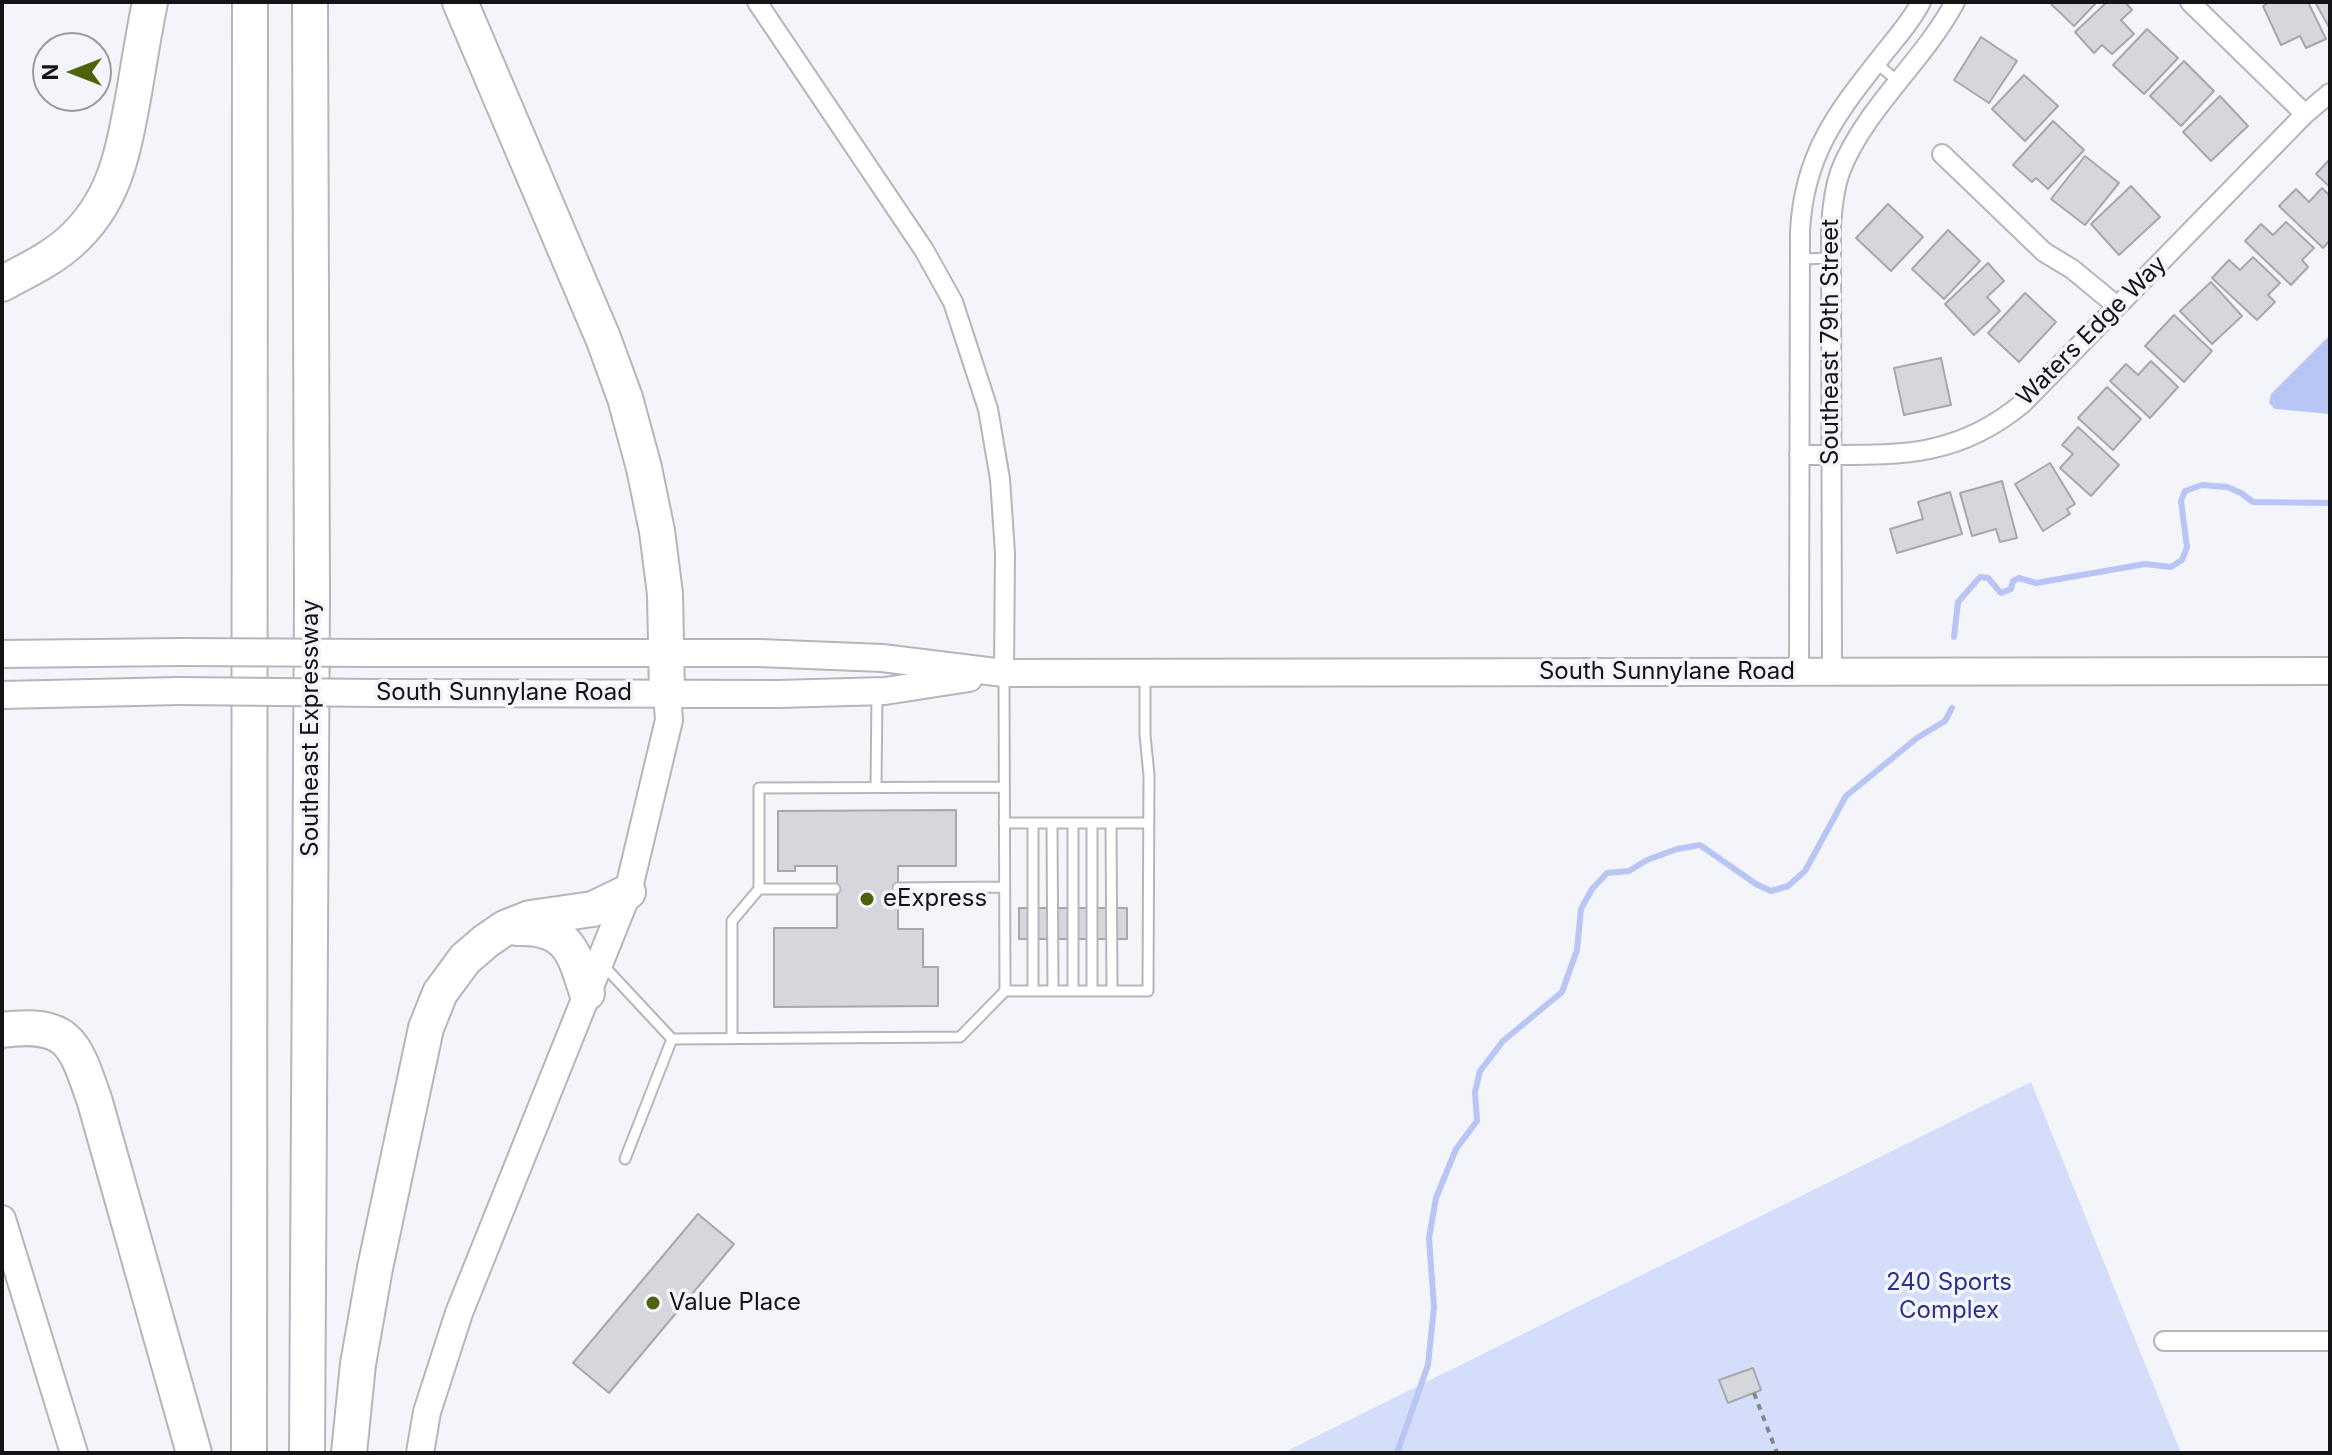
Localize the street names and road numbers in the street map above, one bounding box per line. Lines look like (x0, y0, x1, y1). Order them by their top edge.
street label: Southeast 79th Street (1817, 219, 1845, 465)
street label: Waters Edge Way (2011, 250, 2173, 412)
street label: Southeast Expressway (297, 599, 325, 857)
street label: South Sunnylane Road (1539, 658, 1795, 686)
street label: South Sunnylane Road (376, 679, 632, 707)

